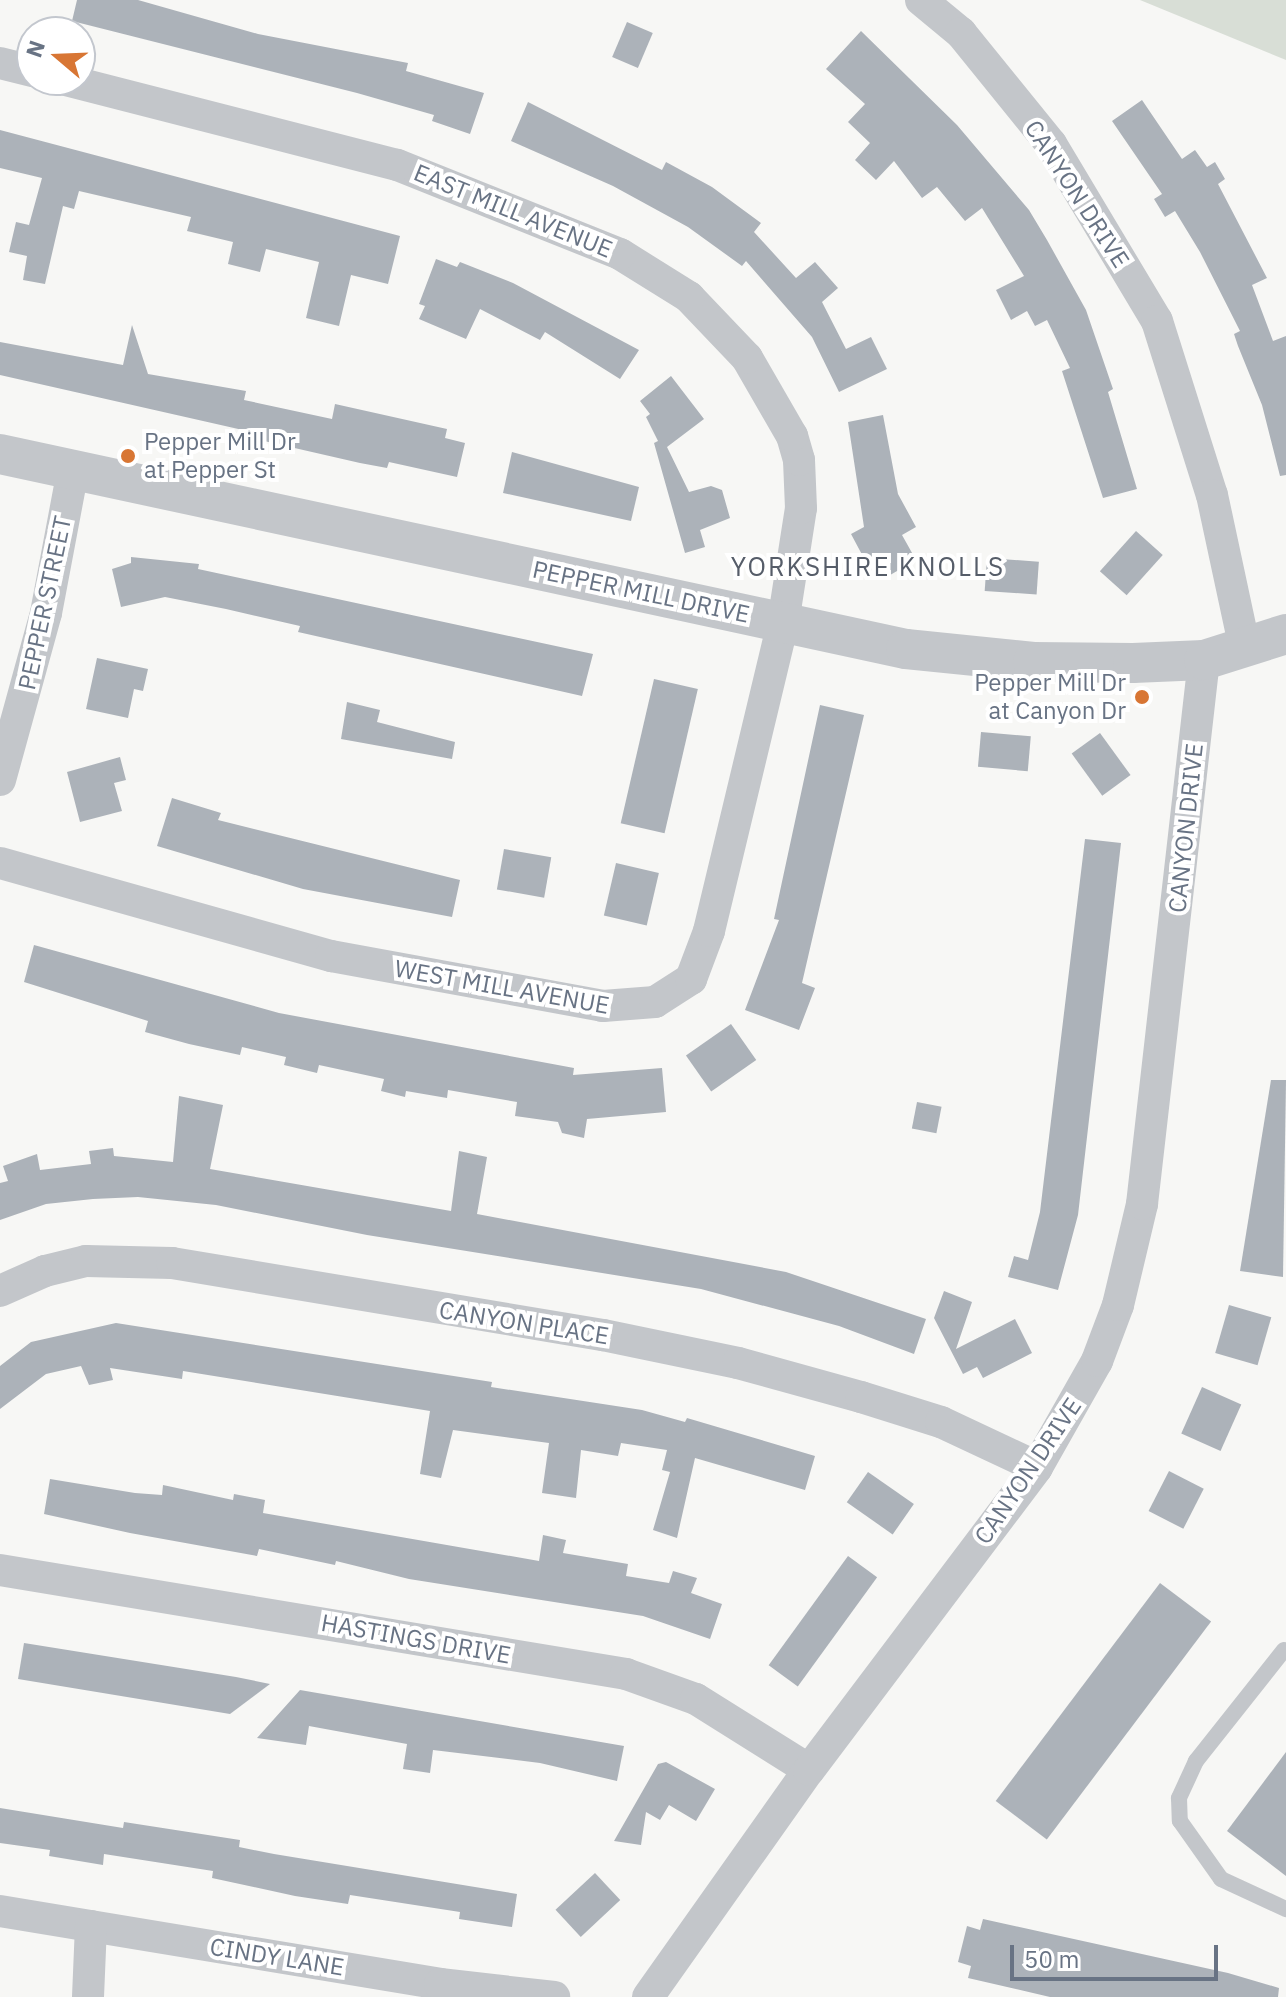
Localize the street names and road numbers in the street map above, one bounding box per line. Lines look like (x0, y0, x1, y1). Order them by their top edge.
street label: CANYON DRIVE (1019, 115, 1135, 273)
street label: EAST MILL AVENUE (410, 158, 616, 264)
street label: PEPPER STREET (13, 513, 77, 693)
street label: PEPPER MILL DRIVE (530, 555, 752, 629)
street label: CANYON DRIVE (1163, 742, 1209, 914)
street label: WEST MILL AVENUE (392, 954, 612, 1020)
street label: CANYON PLACE (437, 1295, 611, 1351)
street label: CANYON DRIVE (969, 1392, 1087, 1550)
street label: HASTINGS DRIVE (319, 1608, 513, 1670)
street label: CINDY LANE (208, 1932, 346, 1982)

